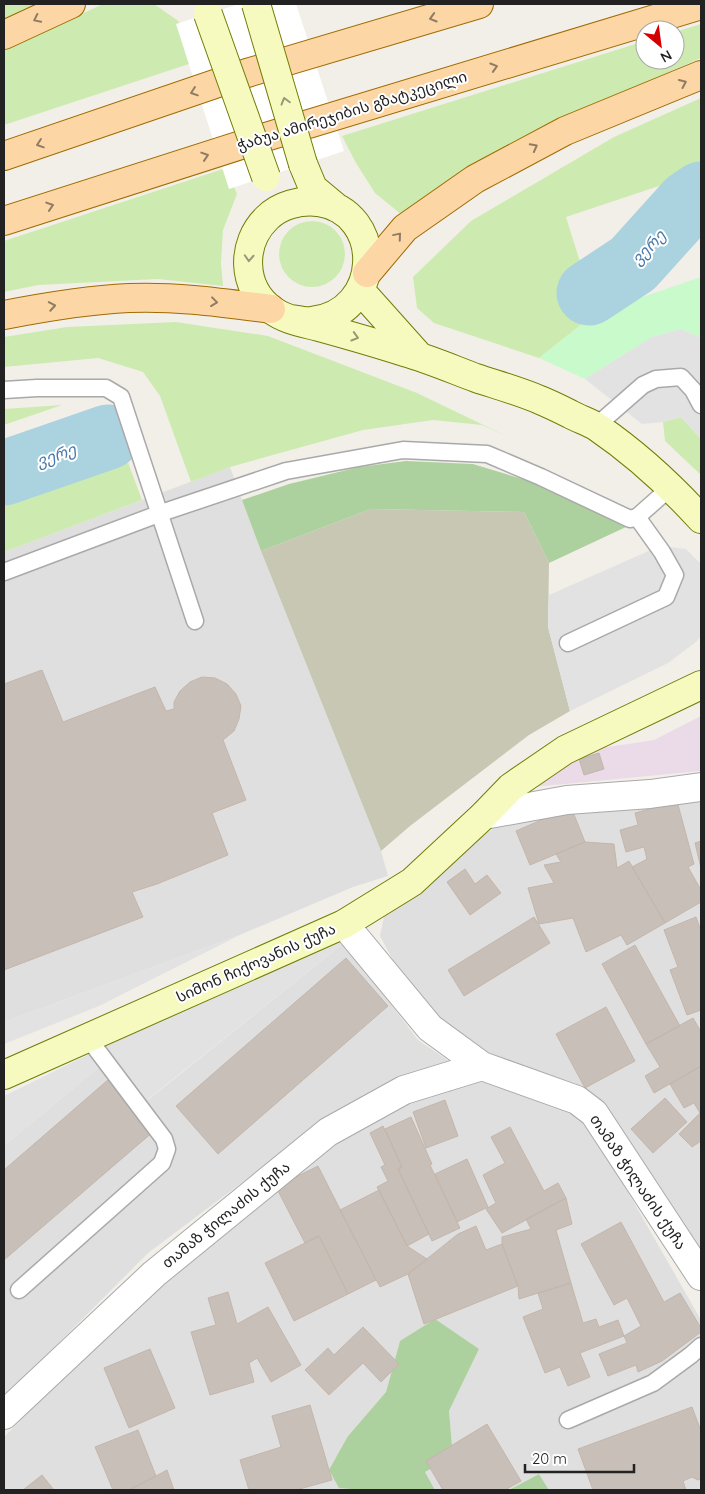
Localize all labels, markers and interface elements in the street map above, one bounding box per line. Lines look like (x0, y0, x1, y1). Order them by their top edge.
one-way arrow (429, 12, 437, 22)
one-way arrow (33, 13, 42, 23)
north arrow (635, 20, 685, 70)
text: N (657, 46, 675, 67)
one-way arrow (489, 63, 498, 73)
street label: ჭაბუა ამირეჯიბის გზატკეცილი (235, 66, 469, 155)
one-way arrow (678, 78, 687, 89)
one-way arrow (190, 86, 198, 96)
one-way arrow (280, 97, 290, 105)
one-way arrow (36, 138, 45, 148)
one-way arrow (529, 144, 538, 154)
one-way arrow (200, 152, 209, 162)
one-way arrow (46, 201, 54, 211)
water label: ვერე (627, 225, 670, 269)
one-way arrow (393, 232, 402, 241)
one-way arrow (243, 254, 254, 262)
one-way arrow (210, 296, 218, 307)
one-way arrow (47, 302, 56, 312)
one-way arrow (350, 332, 359, 342)
water label: ვერე (33, 439, 79, 471)
street label: სიმონ ჩიქოვანის ქუჩა (173, 919, 339, 1006)
street label: თამაზ ჭილაძის ქუჩა (586, 1110, 691, 1253)
street label: თამაზ ჭილაძის ქუჩა (158, 1157, 294, 1272)
scale bar (525, 1442, 634, 1474)
text: 20 m (532, 1449, 567, 1468)

